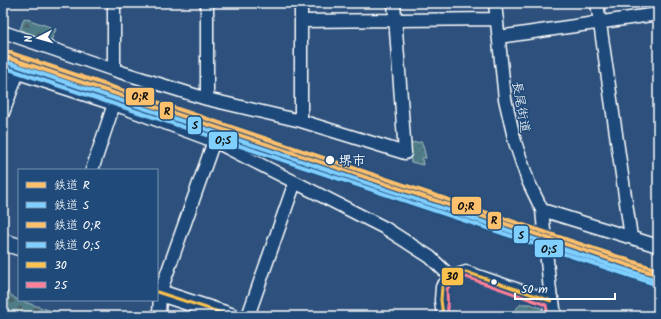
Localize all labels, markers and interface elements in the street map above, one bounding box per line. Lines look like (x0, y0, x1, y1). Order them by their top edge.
north arrow (18, 18, 58, 58)
text: N (20, 34, 38, 43)
street label: 長尾街道 (506, 80, 535, 135)
line badge: O;R (125, 87, 155, 106)
text: O;R (132, 88, 149, 106)
line badge: R (159, 101, 174, 120)
text: R (164, 103, 171, 121)
line badge: S (187, 116, 202, 135)
text: S (192, 117, 199, 135)
line badge: O;S (208, 131, 238, 150)
text: O;S (215, 132, 232, 150)
place label: 堺市 (339, 151, 365, 172)
marker: 堺市 (324, 154, 336, 166)
legend (18, 169, 158, 301)
text: 鉄道 R (54, 176, 90, 195)
text: 鉄道 S (54, 196, 90, 215)
line badge: O;R (451, 196, 482, 215)
text: O;R (458, 198, 475, 216)
line badge: R (487, 211, 502, 230)
text: R (491, 212, 498, 230)
text: 鉄道 O;R (54, 216, 101, 235)
line badge: S (513, 225, 529, 244)
text: S (518, 227, 525, 245)
text: 鉄道 O;S (54, 236, 101, 255)
line badge: O;S (534, 239, 564, 258)
text: O;S (541, 241, 558, 259)
text: 30 (54, 256, 67, 275)
line badge: 30 (441, 267, 464, 286)
text: 30 (445, 268, 458, 286)
scale bar (515, 275, 615, 301)
text: 25 (54, 276, 69, 295)
unlabelled marker (489, 277, 499, 287)
text: 50 m (521, 280, 548, 299)

